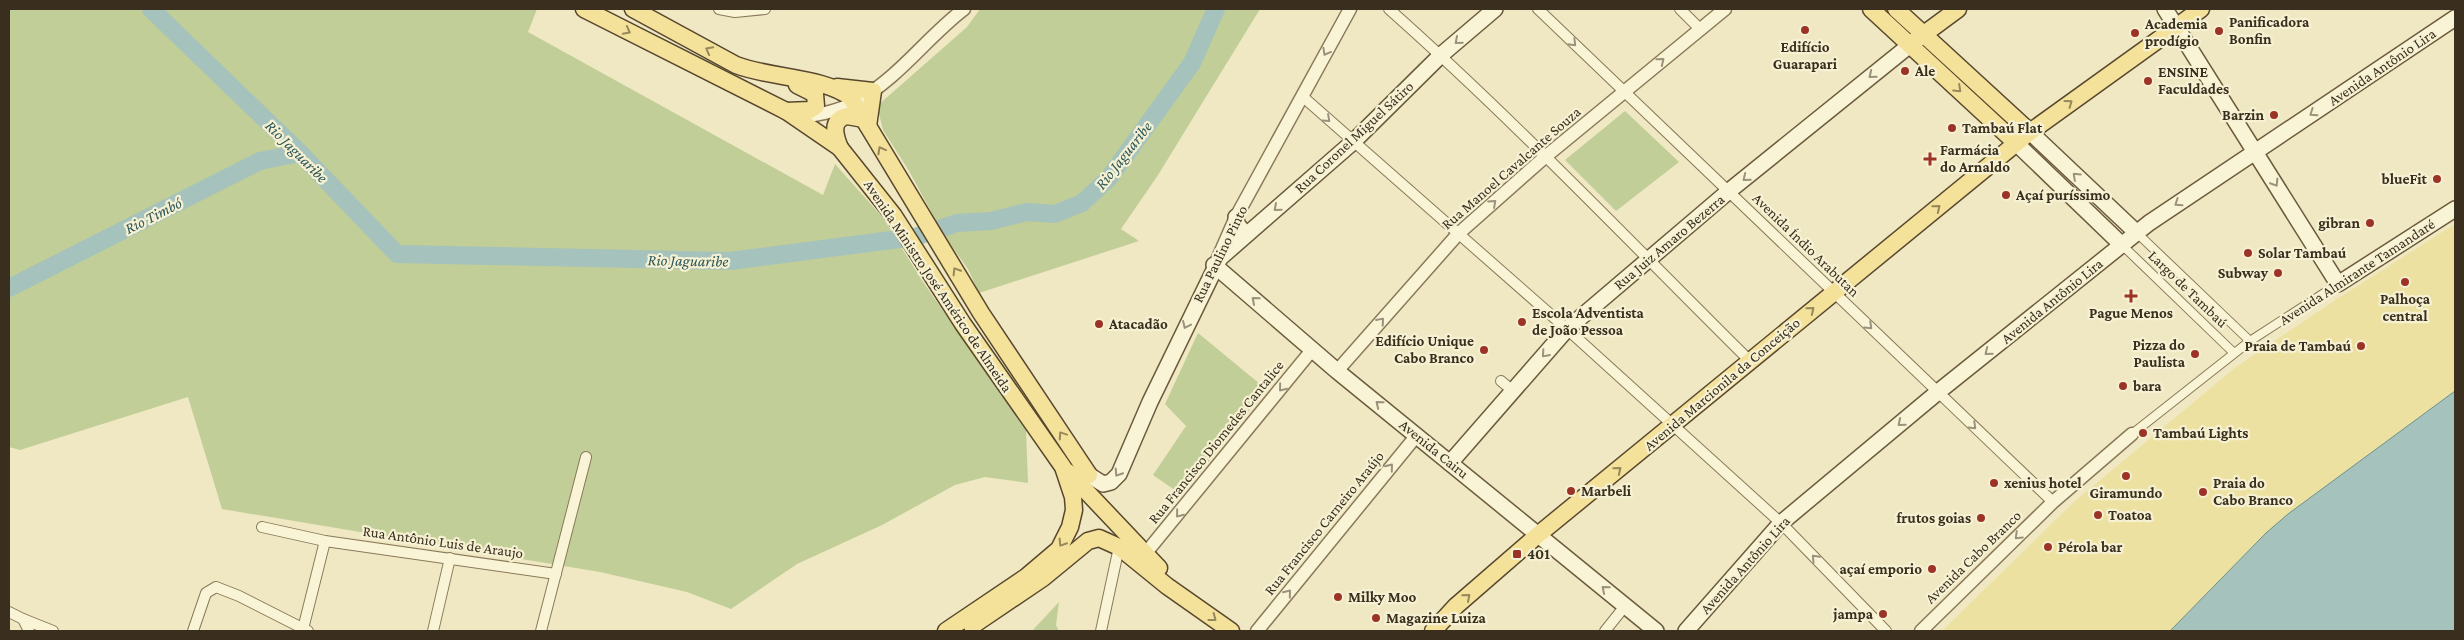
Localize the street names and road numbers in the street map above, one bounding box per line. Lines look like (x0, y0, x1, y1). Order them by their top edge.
street label: Avenida Antônio Lira (2325, 25, 2439, 109)
street label: Rua Coronel Miguel Sátiro (1291, 78, 1417, 197)
street label: Rua Manoel Cavalcante Souza (1438, 103, 1584, 233)
street label: Avenida Ministro José Américo de Almeida (860, 177, 1015, 396)
street label: Avenida Índio Arabutan (1749, 190, 1863, 300)
street label: Rua Juiz Amaro Bezerra (1611, 191, 1728, 294)
street label: Rua Paulino Pinto (1190, 203, 1250, 305)
street label: Avenida Almirante Tamandaré (2276, 215, 2438, 328)
street label: Largo de Tambaú (2145, 247, 2231, 331)
street label: Avenida Antônio Lira (1998, 255, 2106, 347)
street label: Avenida Marcionila da Conceição (1641, 314, 1804, 455)
street label: Rua Francisco Diomedes Cantalice (1145, 357, 1287, 527)
street label: Avenida Cairu (1396, 416, 1472, 482)
street label: Rua Francisco Carneiro Araújo (1261, 448, 1388, 599)
street label: Avenida Cabo Branco (1922, 507, 2024, 607)
street label: Avenida Antônio Lira (1697, 513, 1793, 617)
street label: Rua Antônio Luis de Araujo (362, 523, 524, 562)

